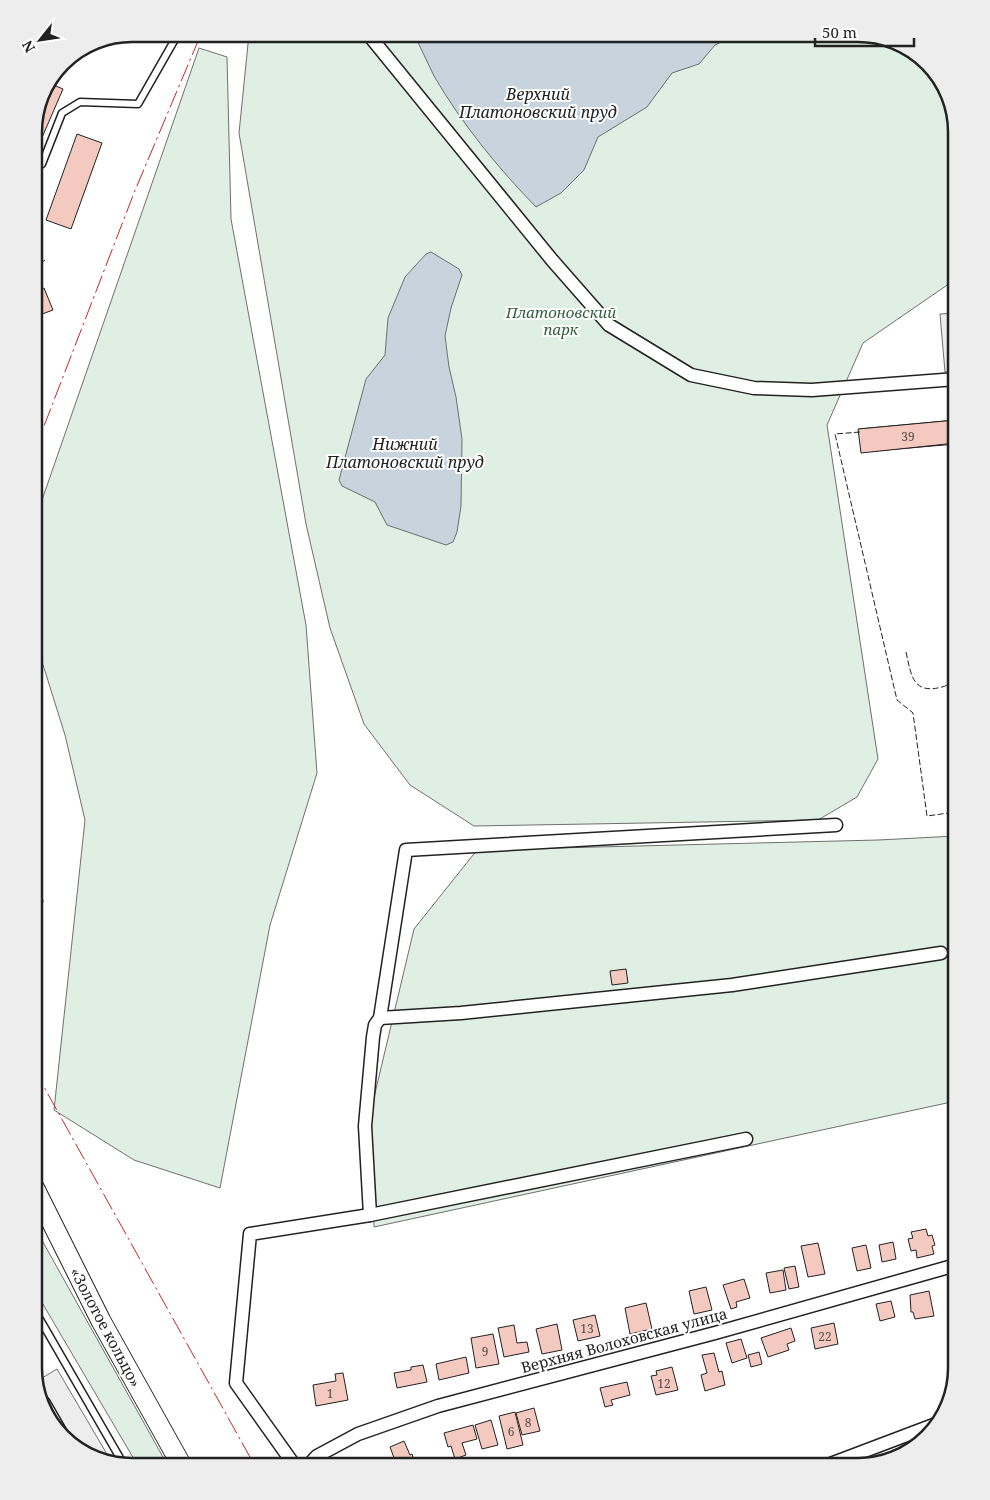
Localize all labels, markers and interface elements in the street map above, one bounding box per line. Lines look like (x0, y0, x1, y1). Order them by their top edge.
north arrow (15, 15, 65, 65)
scale bar (815, 15, 914, 47)
text: 50 m (822, 22, 857, 42)
text: N (17, 37, 39, 56)
water label: Верхний Платоновский пруд (458, 83, 617, 123)
park label: Платоновский парк (505, 302, 616, 339)
house number: 39 (901, 428, 915, 445)
water label: Нижний Платоновский пруд (325, 433, 484, 473)
street label: «Золотое кольцо» (66, 1264, 146, 1390)
street label: Верхняя Волоховская улица (519, 1303, 729, 1377)
house number: 13 (580, 1320, 594, 1337)
house number: 22 (818, 1328, 832, 1345)
house number: 9 (482, 1343, 488, 1360)
house number: 12 (657, 1375, 671, 1392)
house number: 1 (327, 1385, 333, 1402)
house number: 8 (525, 1414, 532, 1431)
house number: 6 (508, 1423, 515, 1440)

